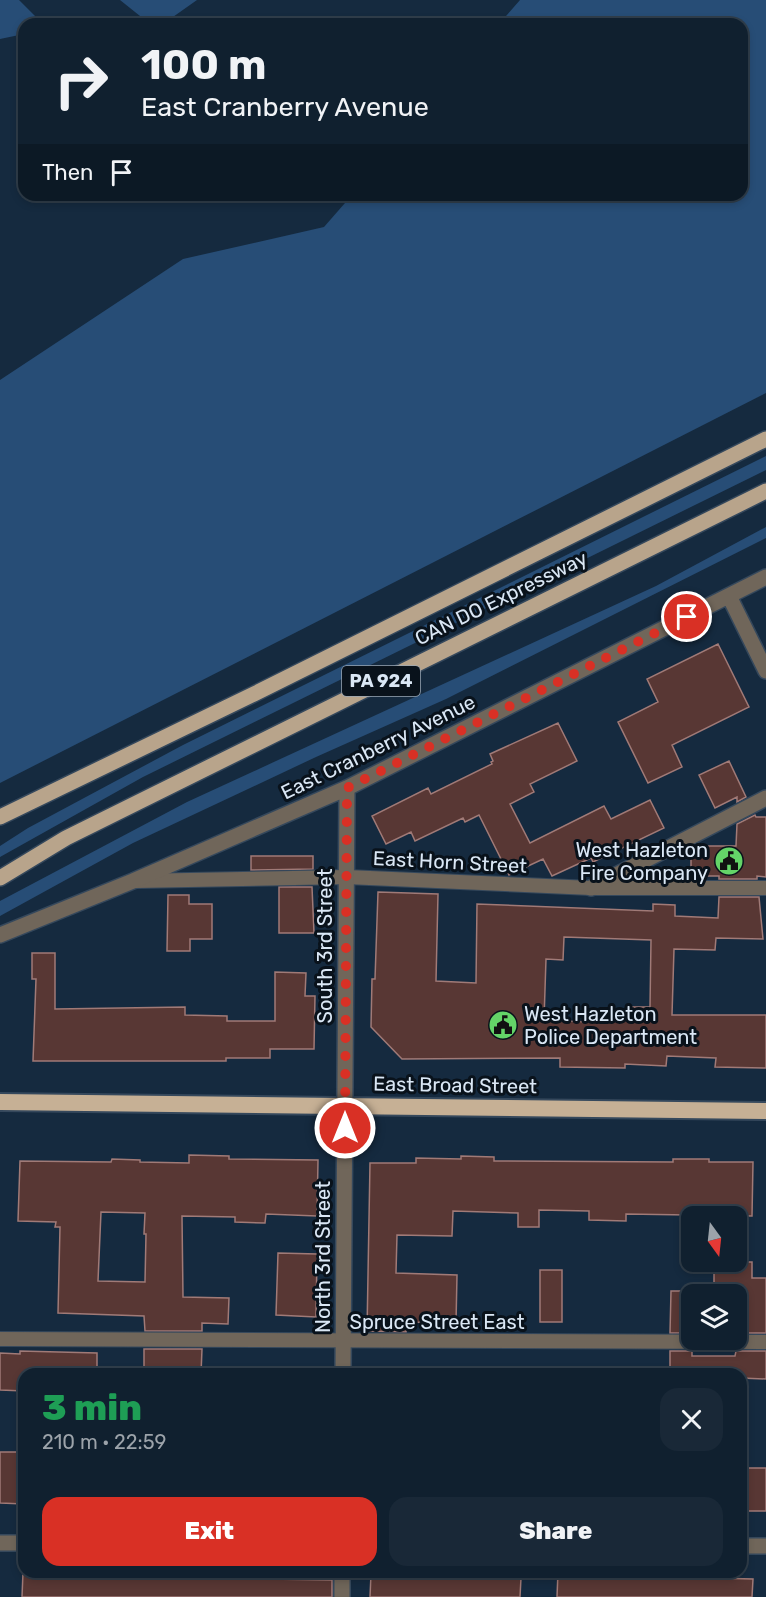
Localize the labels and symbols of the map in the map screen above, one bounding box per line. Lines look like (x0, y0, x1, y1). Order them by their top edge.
street label: CAN DO Expressway (411, 546, 591, 650)
pin (661, 591, 712, 642)
road number: PA 924 (342, 666, 420, 696)
street label: East Cranberry Avenue (277, 689, 479, 805)
place label: West Hazleton Fire Company (575, 838, 708, 885)
public building icon: West Hazleton Fire Company (713, 845, 745, 877)
street label: East Horn Street (372, 846, 528, 878)
street label: South 3rd Street (313, 868, 337, 1023)
place label: West Hazleton Police Department (524, 1002, 697, 1049)
public building icon: West Hazleton Police Department (487, 1009, 519, 1041)
street label: East Broad Street (373, 1072, 537, 1098)
position arrow (313, 1096, 377, 1160)
street label: North 3rd Street (311, 1181, 335, 1333)
north arrow (681, 1206, 747, 1272)
street label: Spruce Street East (349, 1310, 525, 1334)

